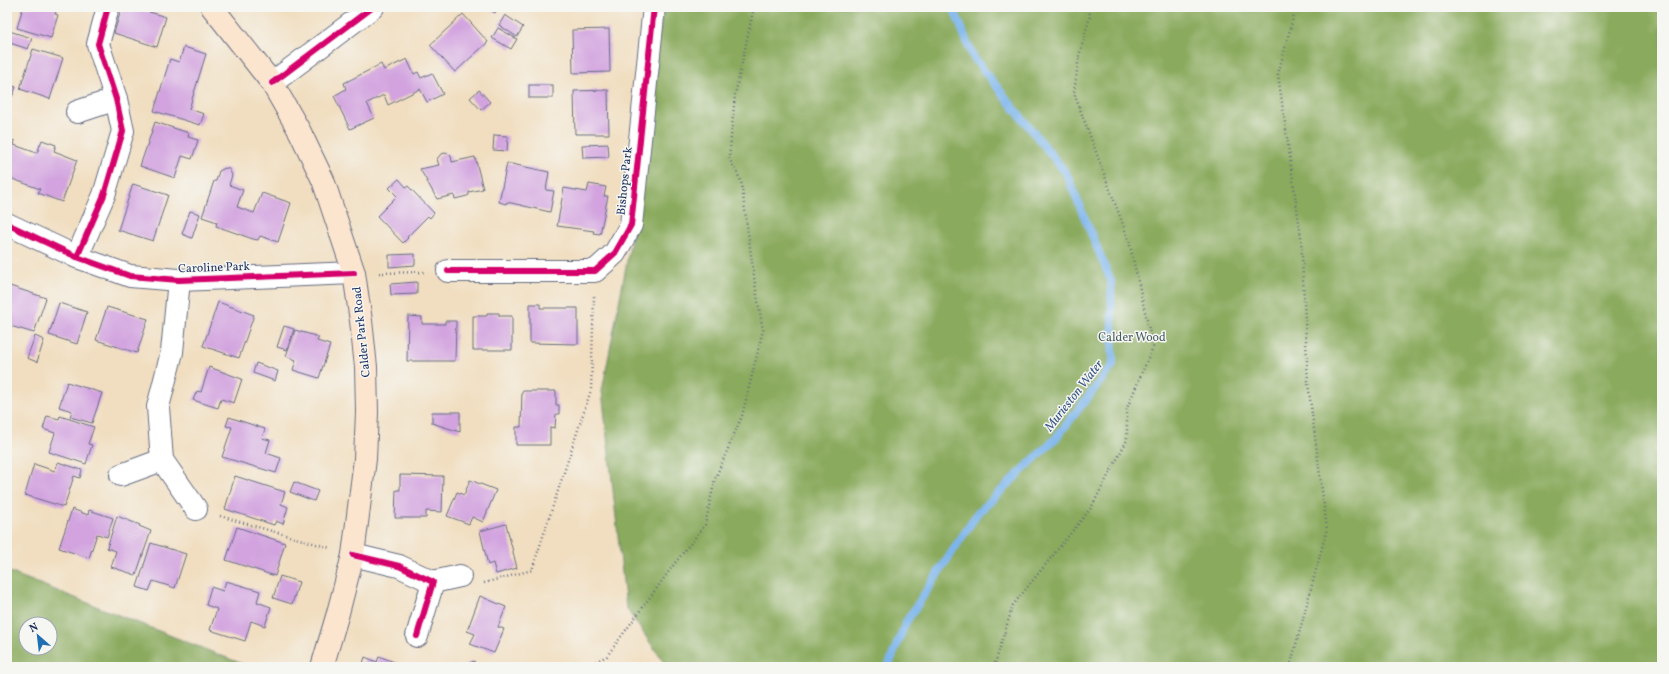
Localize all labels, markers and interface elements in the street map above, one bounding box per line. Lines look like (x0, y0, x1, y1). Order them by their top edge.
street label: Bishops Park (613, 146, 637, 216)
street label: Caroline Park (178, 259, 251, 277)
street label: Calder Park Road (349, 285, 375, 378)
park label: Calder Wood (1098, 330, 1166, 346)
water label: Murieston Water (1040, 357, 1108, 437)
north arrow (18, 616, 58, 656)
text: N (27, 620, 41, 637)

